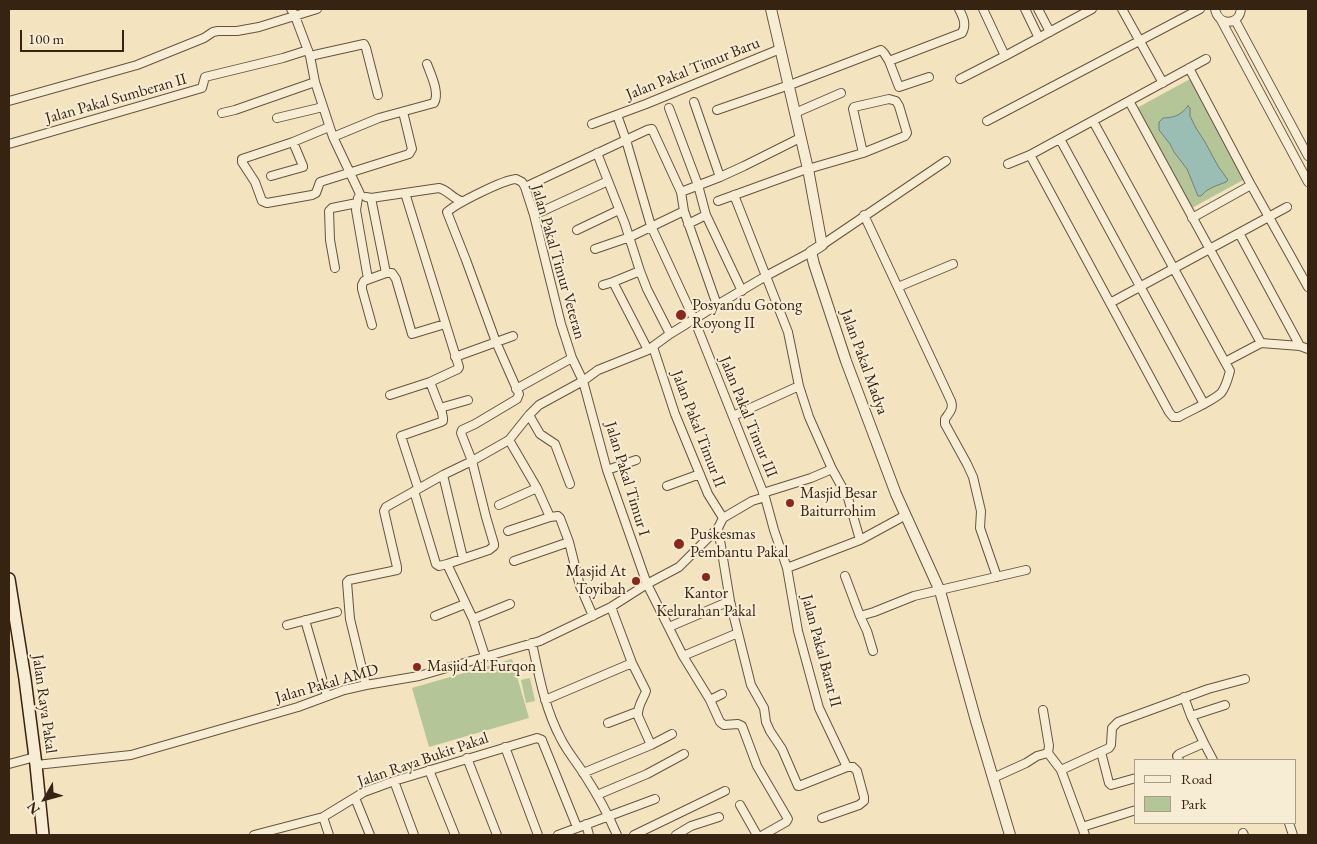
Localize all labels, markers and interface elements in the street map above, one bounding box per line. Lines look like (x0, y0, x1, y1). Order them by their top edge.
scale bar (22, 20, 126, 52)
text: 100 m (28, 29, 64, 48)
street label: Jalan Pakal Timur Baru (623, 33, 763, 105)
street label: Jalan Pakal Sumberan II (43, 70, 189, 128)
street label: Jalan Pakal Timur Veteran (527, 182, 589, 342)
place label: Posyandu Gotong Royong II (692, 296, 802, 334)
street label: Jalan Pakal Madya (836, 307, 892, 417)
marker: Posyandu Gotong Royong II (674, 308, 688, 322)
street label: Jalan Pakal Timur III (715, 353, 781, 481)
street label: Jalan Pakal Timur II (667, 368, 729, 490)
street label: Jalan Pakal Timur I (600, 420, 654, 538)
place label: Masjid Besar Baiturrohim (800, 484, 877, 522)
marker: Masjid Besar Baiturrohim (784, 497, 796, 509)
place label: Puskesmas Pembantu Pakal (690, 525, 788, 563)
marker: Puskesmas Pembantu Pakal (672, 537, 686, 551)
place label: Masjid At Toyibah (565, 562, 626, 600)
marker: Kantor Kelurahan Pakal (700, 571, 712, 583)
marker: Masjid At Toyibah (630, 575, 642, 587)
place label: Kantor Kelurahan Pakal (656, 584, 756, 622)
street label: Jalan Pakal Barat II (797, 593, 845, 709)
street label: Jalan Raya Pakal (28, 653, 60, 755)
place label: Masjid Al Furqon (427, 657, 536, 677)
street label: Jalan Pakal AMD (273, 660, 381, 708)
marker: Masjid Al Furqon (411, 661, 423, 673)
street label: Jalan Raya Bukit Pakal (355, 729, 491, 791)
legend (1134, 759, 1297, 824)
text: Road (1181, 769, 1212, 788)
north arrow (20, 774, 70, 824)
text: Park (1181, 794, 1207, 813)
text: N (23, 798, 44, 818)

